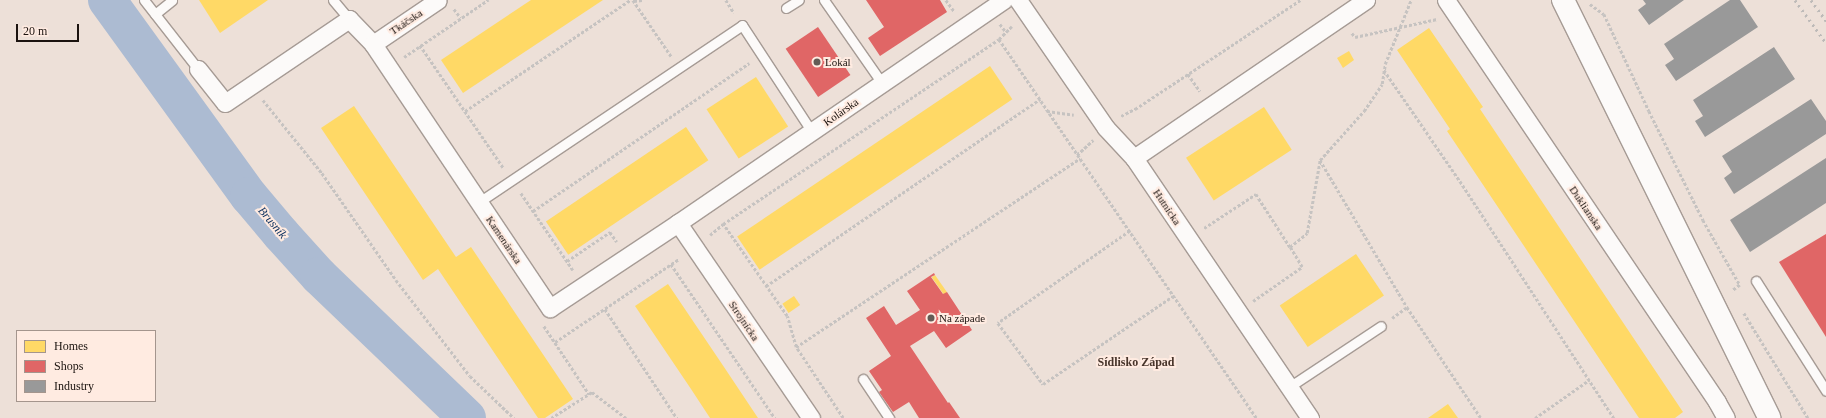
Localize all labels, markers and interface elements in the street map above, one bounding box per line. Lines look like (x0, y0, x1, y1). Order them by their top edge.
street label: Tkáčska (387, 6, 425, 38)
scale bar (18, 16, 81, 42)
text: 20 m (23, 24, 47, 38)
place label: Lokál (825, 55, 851, 69)
marker: Lokál (812, 57, 822, 67)
street label: Kolárska (821, 95, 861, 129)
street label: Duklianska (1567, 184, 1605, 232)
street label: Hutnícka (1150, 187, 1184, 227)
water label: Brusník (254, 204, 290, 242)
street label: Kamenárska (483, 214, 525, 266)
street label: Strojnícka (726, 299, 762, 343)
place label: Na západe (939, 311, 985, 325)
marker: Na západe (926, 313, 936, 323)
legend (16, 330, 156, 402)
text: Homes (54, 339, 88, 353)
district label: Sídlisko Západ (1097, 356, 1175, 370)
text: Shops (54, 359, 83, 373)
text: Industry (54, 379, 94, 393)

